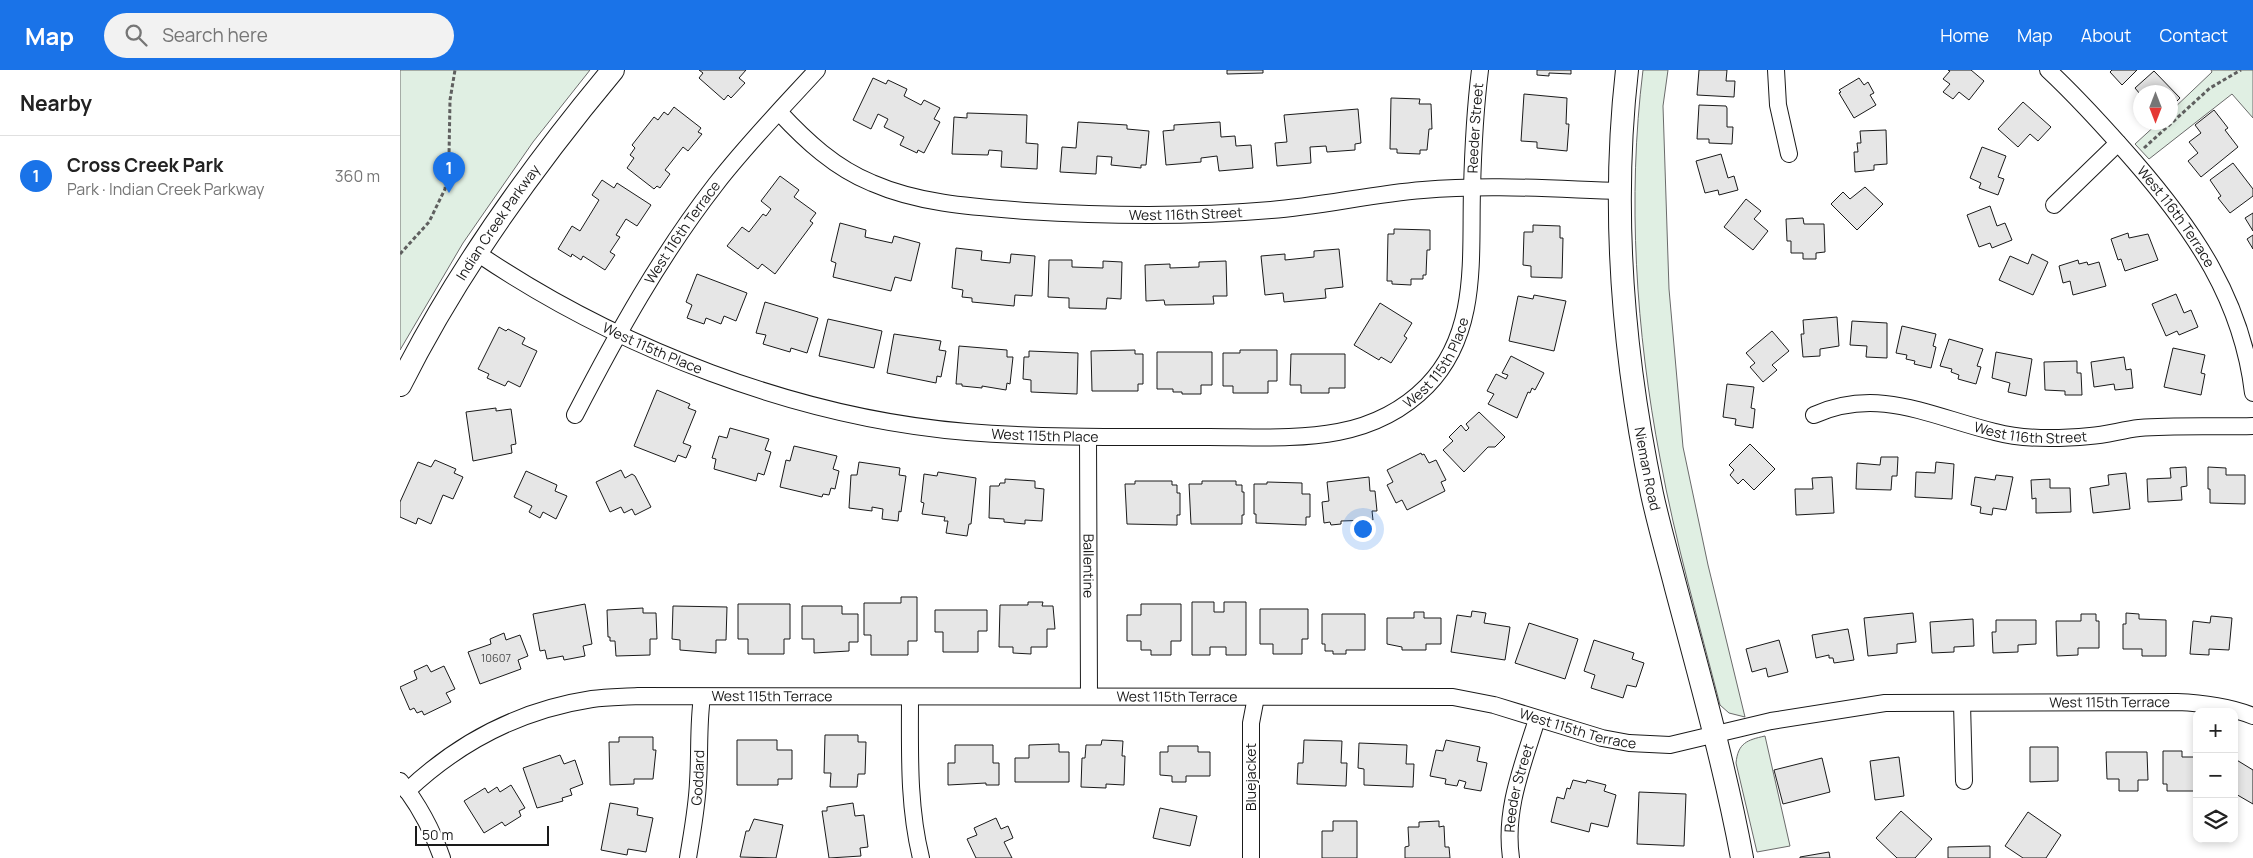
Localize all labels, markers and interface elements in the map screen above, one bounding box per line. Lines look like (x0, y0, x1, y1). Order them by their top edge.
search box (104, 13, 454, 58)
text: Map (25, 19, 74, 52)
icon: search (122, 21, 150, 49)
text: Search here (162, 22, 268, 48)
text: Home (1940, 23, 1989, 47)
text: Map (2017, 23, 2053, 47)
text: About (2081, 23, 2131, 47)
text: Contact (2159, 23, 2228, 47)
street label: Reeder Street (1462, 81, 1487, 174)
north arrow (2133, 85, 2178, 130)
text: Nearby (20, 89, 92, 117)
text: Cross Creek Park (67, 152, 223, 178)
pin: 1 (433, 152, 465, 193)
street label: Indian Creek Parkway (451, 160, 544, 284)
street label: West 116th Terrace (2133, 161, 2220, 271)
text: 1 (32, 165, 40, 187)
text: 360 m (335, 165, 380, 187)
street label: West 116th Terrace (640, 177, 724, 287)
text: Park · Indian Creek Parkway (67, 178, 264, 200)
street label: West 116th Street (1129, 202, 1243, 224)
street label: West 115th Place (1399, 315, 1472, 412)
street label: West 115th Place (599, 318, 705, 378)
street label: West 116th Street (1972, 417, 2088, 447)
street label: West 115th Place (991, 424, 1099, 446)
street label: Nieman Road (1631, 426, 1666, 513)
your location (1350, 516, 1376, 542)
street label: Ballentine (1079, 534, 1099, 598)
house number: 10607 (481, 650, 511, 665)
street label: West 115th Terrace (712, 686, 832, 705)
street label: West 115th Terrace (1117, 687, 1237, 706)
street label: West 115th Terrace (2049, 692, 2170, 711)
street label: West 115th Terrace (1517, 703, 1637, 752)
map controls (2193, 708, 2238, 843)
button: + (2193, 708, 2238, 753)
street label: Reeder Street (1500, 741, 1538, 833)
street label: Bluejacket (1241, 743, 1260, 811)
street label: Goddard (686, 750, 708, 806)
button: − (2193, 753, 2238, 798)
button: layers (2193, 798, 2238, 843)
scale bar (415, 823, 549, 846)
text: 50 m (422, 825, 453, 844)

